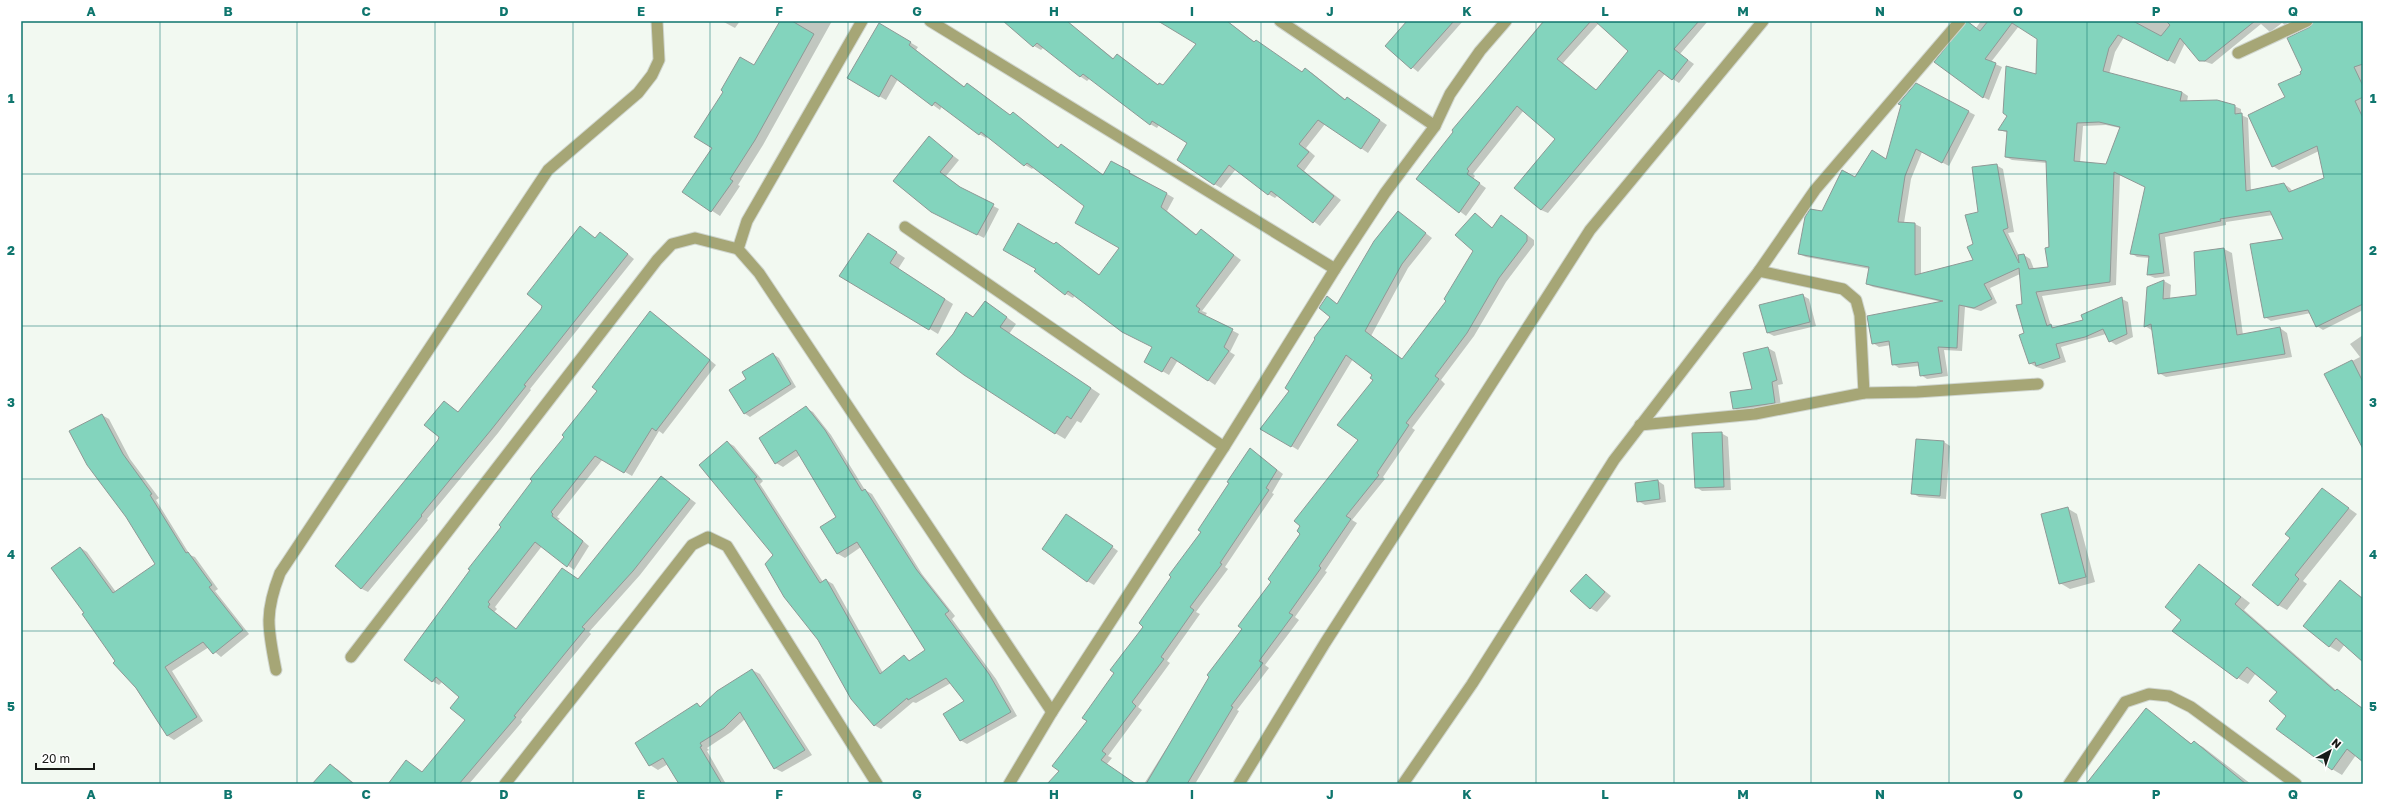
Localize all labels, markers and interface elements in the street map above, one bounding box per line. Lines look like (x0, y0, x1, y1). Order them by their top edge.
text: A (86, 3, 96, 19)
text: B (223, 3, 233, 19)
text: C (361, 3, 371, 19)
text: D (499, 3, 509, 19)
text: E (637, 3, 645, 19)
text: F (775, 3, 783, 19)
text: G (912, 3, 922, 19)
text: H (1049, 3, 1059, 19)
text: I (1190, 3, 1194, 19)
text: J (1326, 3, 1334, 19)
text: K (1462, 3, 1472, 19)
text: L (1601, 3, 1609, 19)
text: M (1737, 3, 1749, 19)
text: N (1875, 3, 1885, 19)
text: O (2013, 3, 2023, 19)
text: P (2152, 3, 2161, 19)
text: Q (2288, 3, 2298, 19)
text: 1 (8, 90, 15, 106)
text: 1 (2370, 90, 2377, 106)
text: 2 (7, 242, 15, 258)
text: 2 (2369, 242, 2377, 258)
text: 3 (7, 394, 15, 410)
text: 3 (2369, 394, 2377, 410)
text: 4 (7, 546, 15, 562)
text: 4 (2369, 546, 2377, 562)
text: 5 (7, 698, 15, 714)
text: 5 (2369, 698, 2377, 714)
north arrow (2310, 731, 2350, 771)
text: N (2329, 735, 2344, 751)
scale bar (36, 745, 94, 771)
text: 20 m (42, 751, 70, 766)
text: A (86, 786, 96, 802)
text: B (223, 786, 233, 802)
text: C (361, 786, 371, 802)
text: D (499, 786, 509, 802)
text: E (637, 786, 645, 802)
text: F (775, 786, 783, 802)
text: G (912, 786, 922, 802)
text: H (1049, 786, 1059, 802)
text: I (1190, 786, 1194, 802)
text: J (1326, 786, 1334, 802)
text: K (1462, 786, 1472, 802)
text: L (1601, 786, 1609, 802)
text: M (1737, 786, 1749, 802)
text: N (1875, 786, 1885, 802)
text: O (2013, 786, 2023, 802)
text: P (2152, 786, 2161, 802)
text: Q (2288, 786, 2298, 802)

